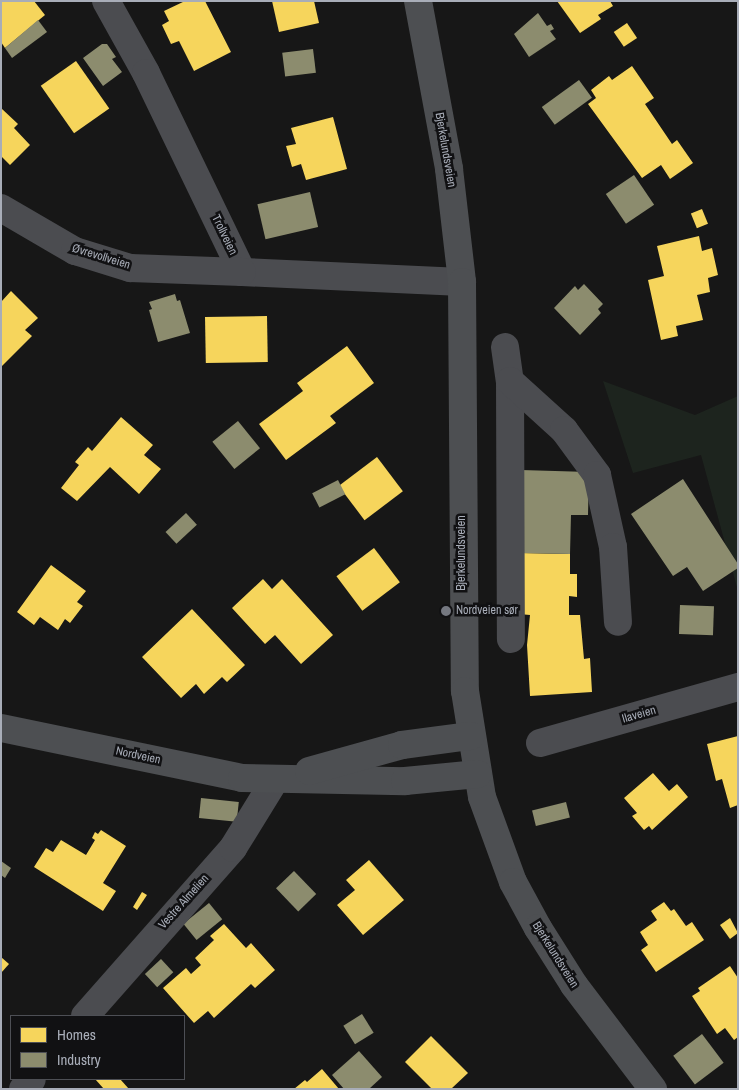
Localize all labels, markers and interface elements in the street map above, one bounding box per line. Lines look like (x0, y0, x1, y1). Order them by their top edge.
street label: Bjerkelundsveien (431, 112, 459, 188)
street label: Trollveien (208, 213, 240, 257)
street label: Øvrevollveien (70, 241, 132, 273)
street label: Bjerkelundsveien (455, 515, 469, 591)
place label: Nordveien sør (456, 604, 518, 618)
marker: Nordveien sør (440, 605, 452, 617)
street label: Ilaveien (620, 703, 658, 727)
street label: Nordveien (114, 744, 162, 768)
street label: Vestre Almelien (156, 872, 212, 932)
street label: Bjerkelundsveien (529, 919, 581, 991)
legend (10, 1015, 185, 1080)
text: Homes (57, 1024, 96, 1045)
text: Industry (57, 1049, 101, 1070)

